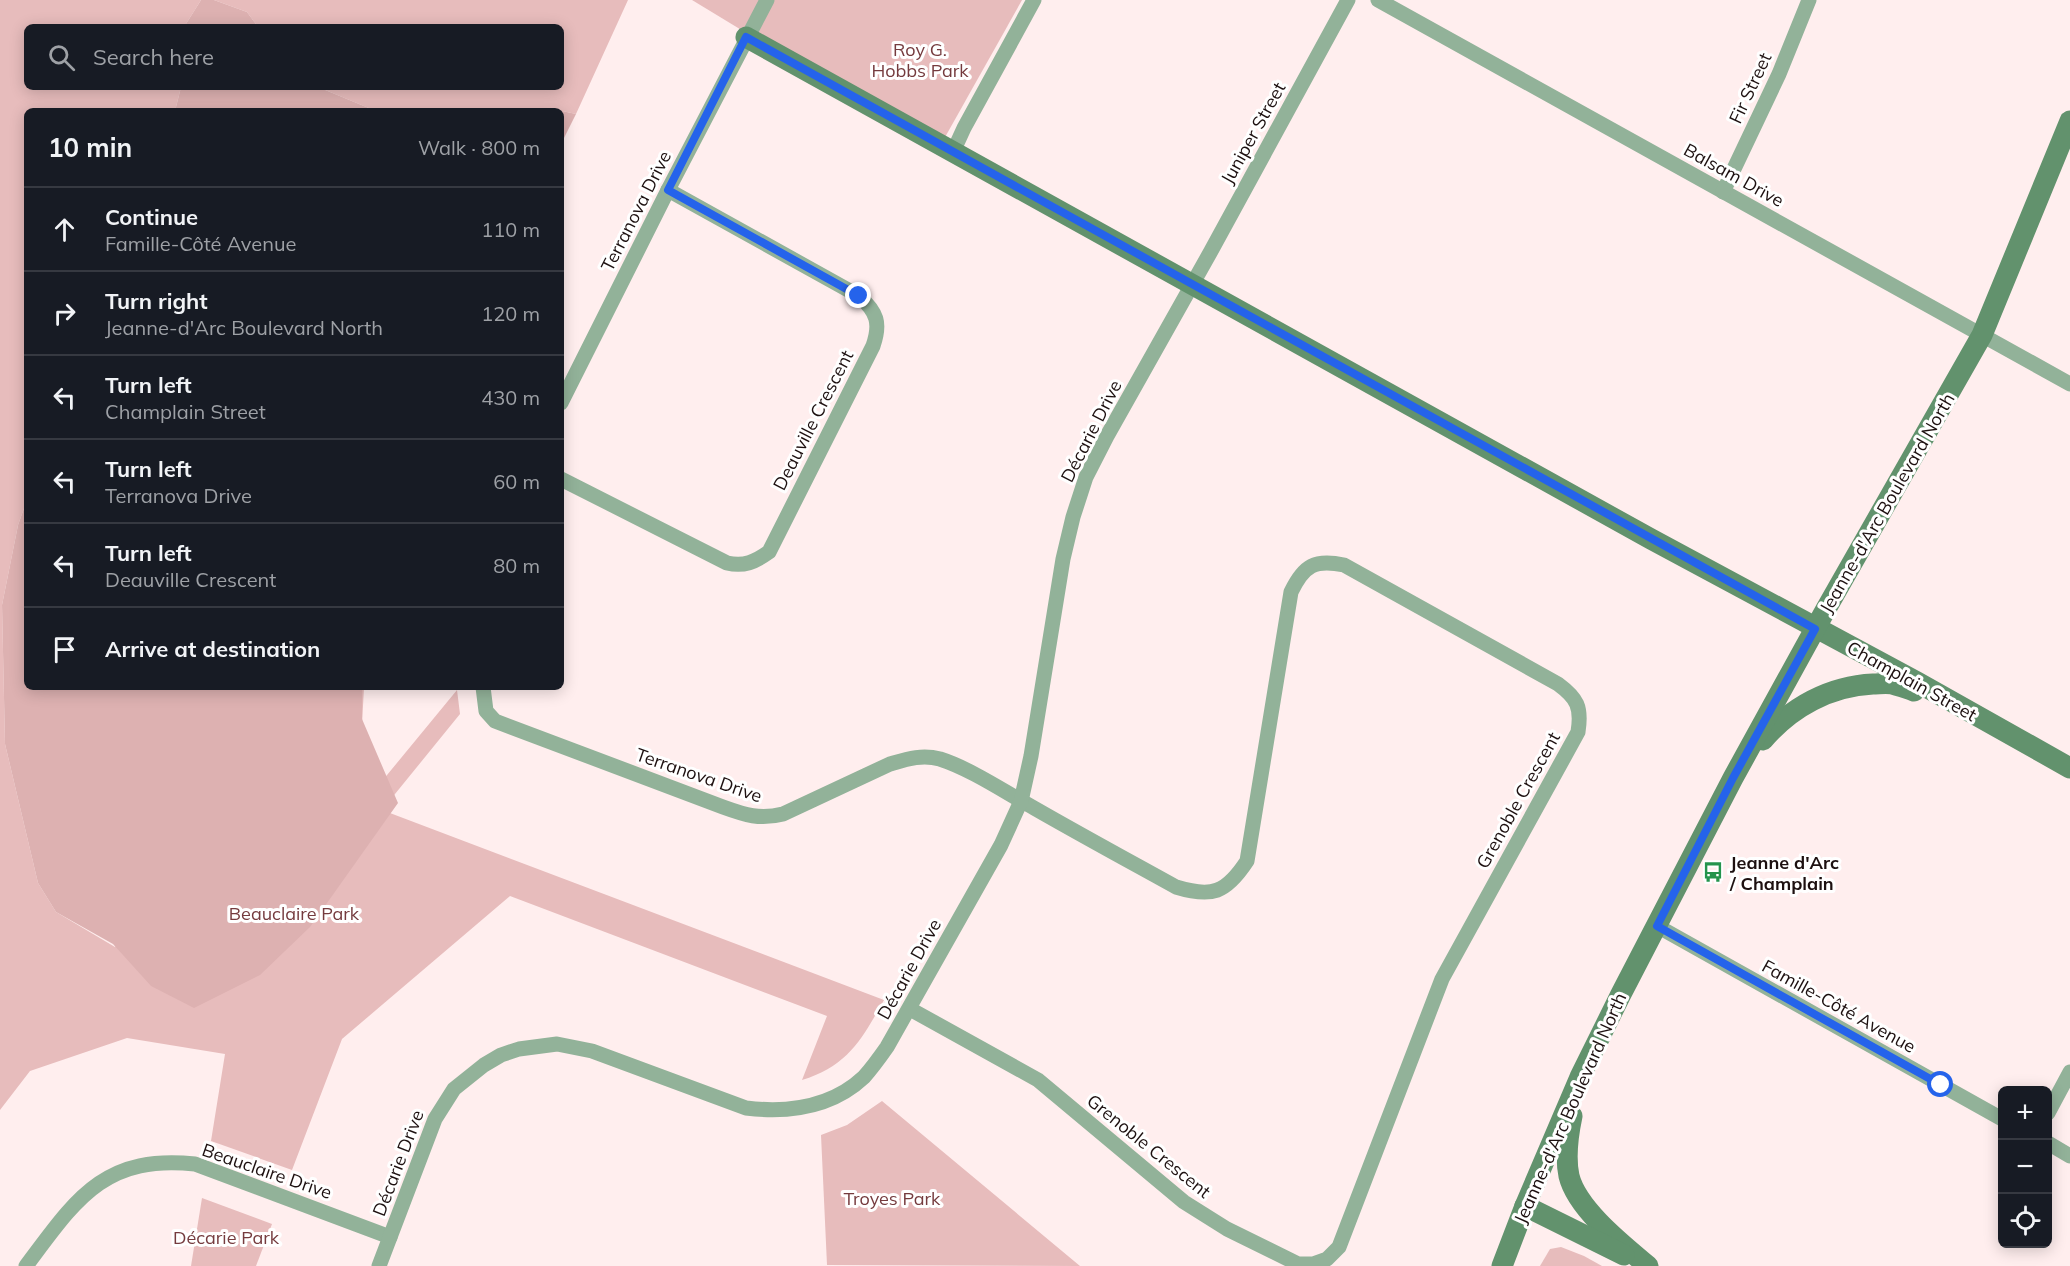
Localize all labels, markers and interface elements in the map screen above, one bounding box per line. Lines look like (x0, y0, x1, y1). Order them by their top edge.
search box (24, 24, 564, 90)
park label: Roy G. Hobbs Park (871, 38, 969, 82)
icon: search (45, 41, 78, 74)
text: Search here (93, 43, 214, 71)
street label: Fir Street (1724, 49, 1776, 127)
street label: Juniper Street (1216, 78, 1290, 188)
text: 10 min (48, 131, 132, 164)
text: Walk · 800 m (418, 135, 540, 160)
street label: Balsam Drive (1680, 138, 1788, 212)
street label: Terranova Drive (596, 147, 676, 275)
text: Continue (105, 203, 198, 231)
icon: ahead (48, 213, 81, 246)
text: 110 m (481, 217, 540, 242)
text: Famille-Côté Avenue (105, 231, 296, 256)
route end (845, 282, 871, 308)
text: Turn right (105, 287, 208, 315)
icon: right (48, 297, 81, 330)
text: 120 m (481, 301, 540, 326)
text: Jeanne-d'Arc Boulevard North (105, 315, 383, 340)
street label: Deauville Crescent (768, 346, 858, 494)
text: Turn left (105, 371, 192, 399)
street label: Décarie Drive (1055, 376, 1127, 486)
icon: left (48, 381, 81, 414)
text: 430 m (481, 385, 540, 410)
street label: Jeanne-d'Arc Boulevard North (1815, 389, 1959, 617)
text: Champlain Street (105, 399, 266, 424)
text: Turn left (105, 455, 192, 483)
icon: left (48, 465, 81, 498)
text: 60 m (493, 469, 540, 494)
text: Terranova Drive (105, 483, 252, 508)
text: Turn left (105, 539, 192, 567)
icon: left (48, 549, 81, 582)
text: 80 m (493, 553, 540, 578)
text: Deauville Crescent (105, 567, 276, 592)
icon: arrive (48, 633, 81, 666)
text: Arrive at destination (105, 635, 320, 663)
street label: Champlain Street (1843, 636, 1981, 726)
street label: Grenoble Crescent (1471, 728, 1565, 872)
street label: Terranova Drive (633, 743, 765, 807)
place label: Jeanne d'Arc / Champlain (1729, 851, 1839, 895)
bus stop icon: Jeanne d'Arc / Champlain (1701, 860, 1725, 884)
park label: Beauclaire Park (229, 902, 360, 925)
street label: Décarie Drive (872, 915, 946, 1023)
street label: Famille-Côté Avenue (1758, 954, 1920, 1058)
street label: Jeanne-d'Arc Boulevard North (1509, 989, 1631, 1227)
route start (1927, 1071, 1953, 1097)
map controls (1998, 1086, 2052, 1248)
button: + (1998, 1086, 2052, 1140)
street label: Grenoble Crescent (1082, 1089, 1216, 1203)
street label: Décarie Drive (367, 1107, 429, 1219)
street label: Beauclaire Drive (199, 1138, 335, 1204)
button: − (1998, 1140, 2052, 1194)
park label: Troyes Park (844, 1187, 941, 1210)
button: locate (1998, 1194, 2052, 1248)
park label: Décarie Park (173, 1226, 280, 1249)

